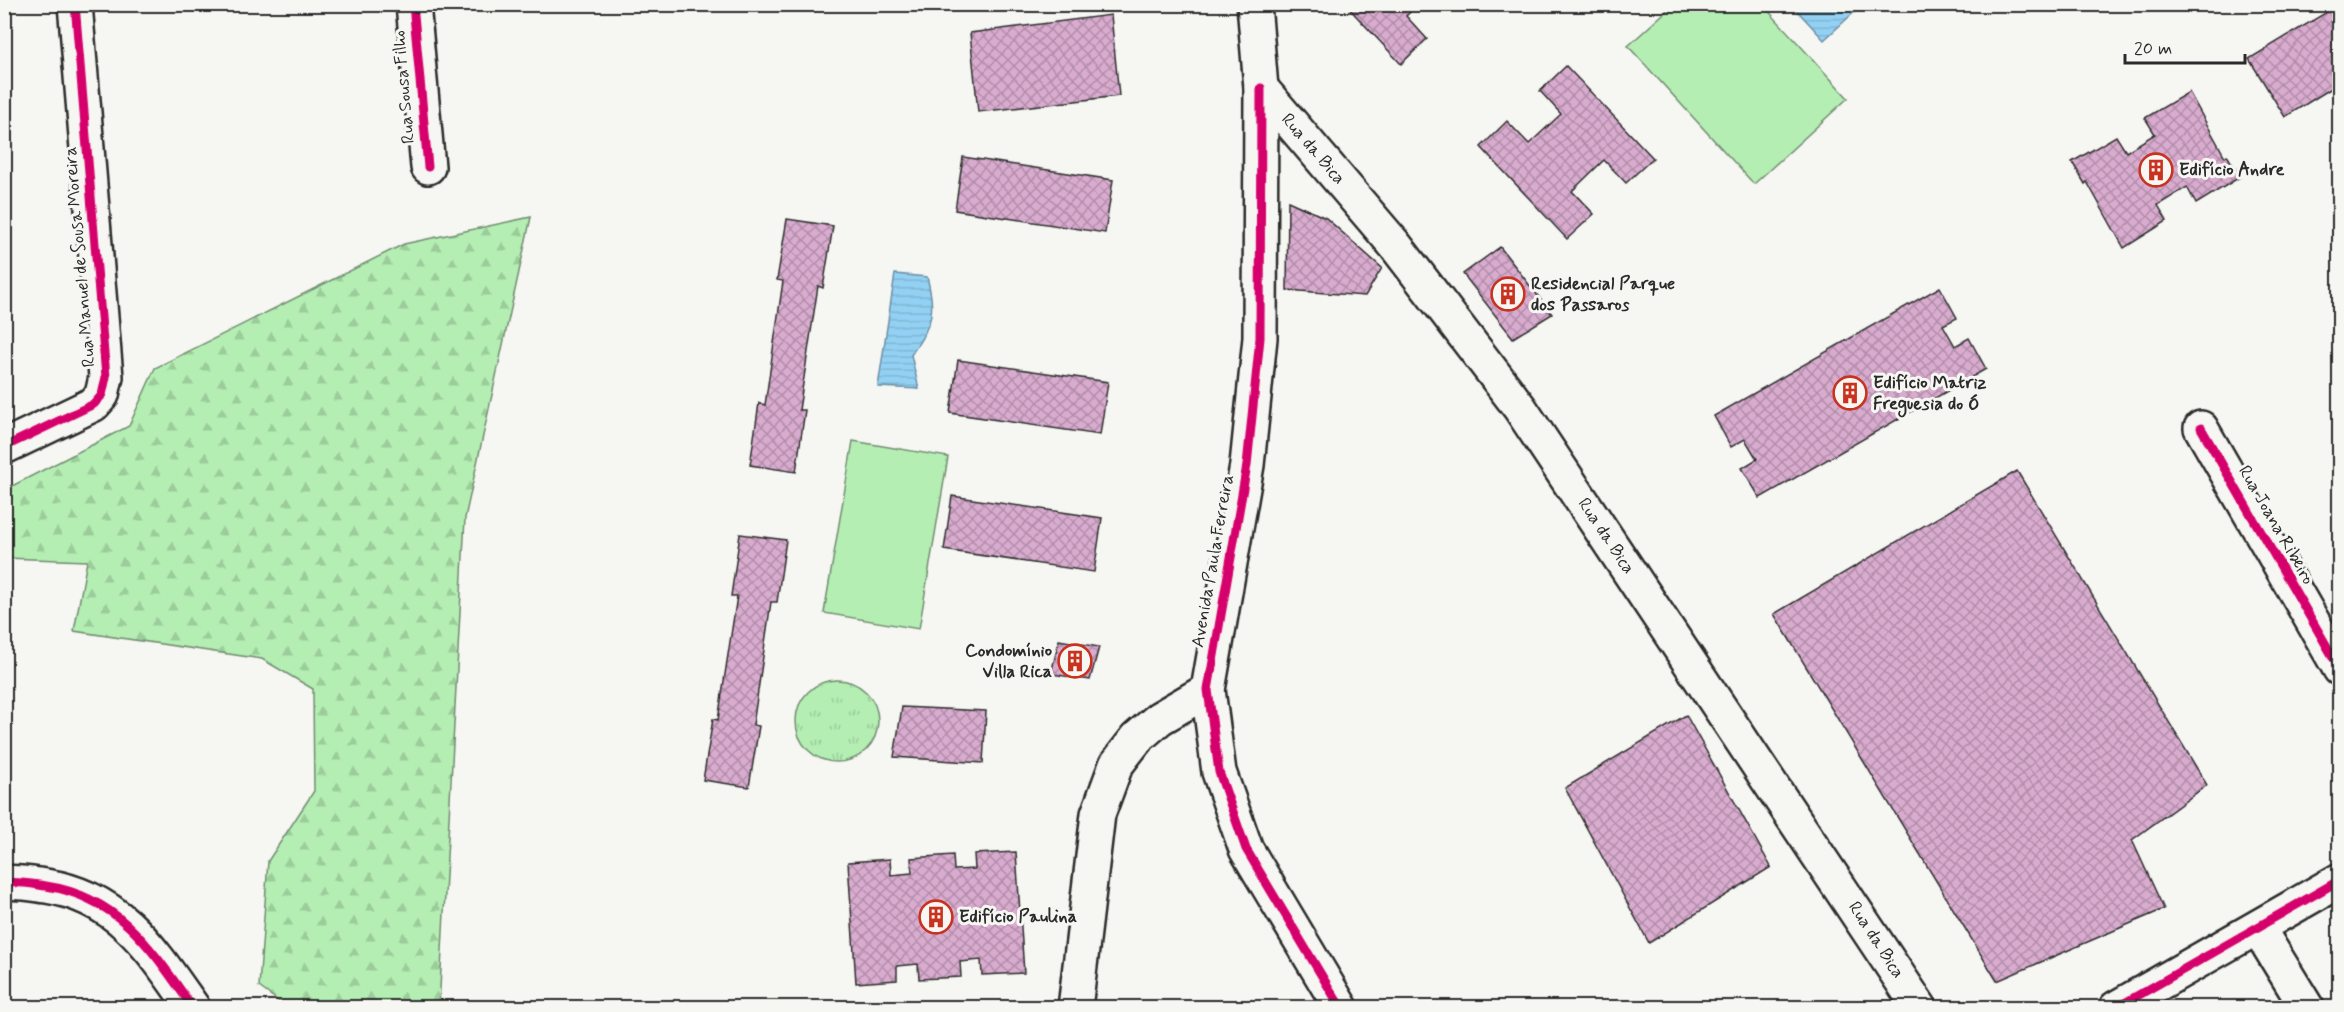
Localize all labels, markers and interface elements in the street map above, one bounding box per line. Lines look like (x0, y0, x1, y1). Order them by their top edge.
scale bar (2125, 27, 2245, 65)
street label: Rua Sousa Filho (387, 29, 421, 145)
text: 20 m (2134, 37, 2172, 61)
street label: Rua da Bica (1275, 108, 1351, 190)
street label: Rua Manuel de Sousa Moreira (58, 146, 102, 368)
building icon: Edifício Andre (2138, 152, 2174, 188)
place label: Edifício Andre (2179, 158, 2284, 182)
place label: Residencial Parque dos Passaros (1531, 272, 1675, 317)
building icon: Residencial Parque dos Passaros (1490, 276, 1526, 312)
place label: Edifício Matriz Freguesia do Ó (1873, 371, 1986, 418)
building icon: Edifício Matriz Freguesia do Ó (1832, 375, 1868, 411)
street label: Rua Joana Ribeiro (2232, 461, 2320, 589)
street label: Avenida Paula Ferreira (1186, 473, 1240, 649)
street label: Rua da Bica (1572, 493, 1640, 579)
place label: Condomínio Villa Rica (965, 639, 1052, 684)
building icon: Condomínio Villa Rica (1057, 643, 1093, 679)
street label: Rua da Bica (1842, 897, 1910, 983)
building icon: Edifício Paulina (918, 899, 954, 935)
place label: Edifício Paulina (959, 905, 1077, 929)

